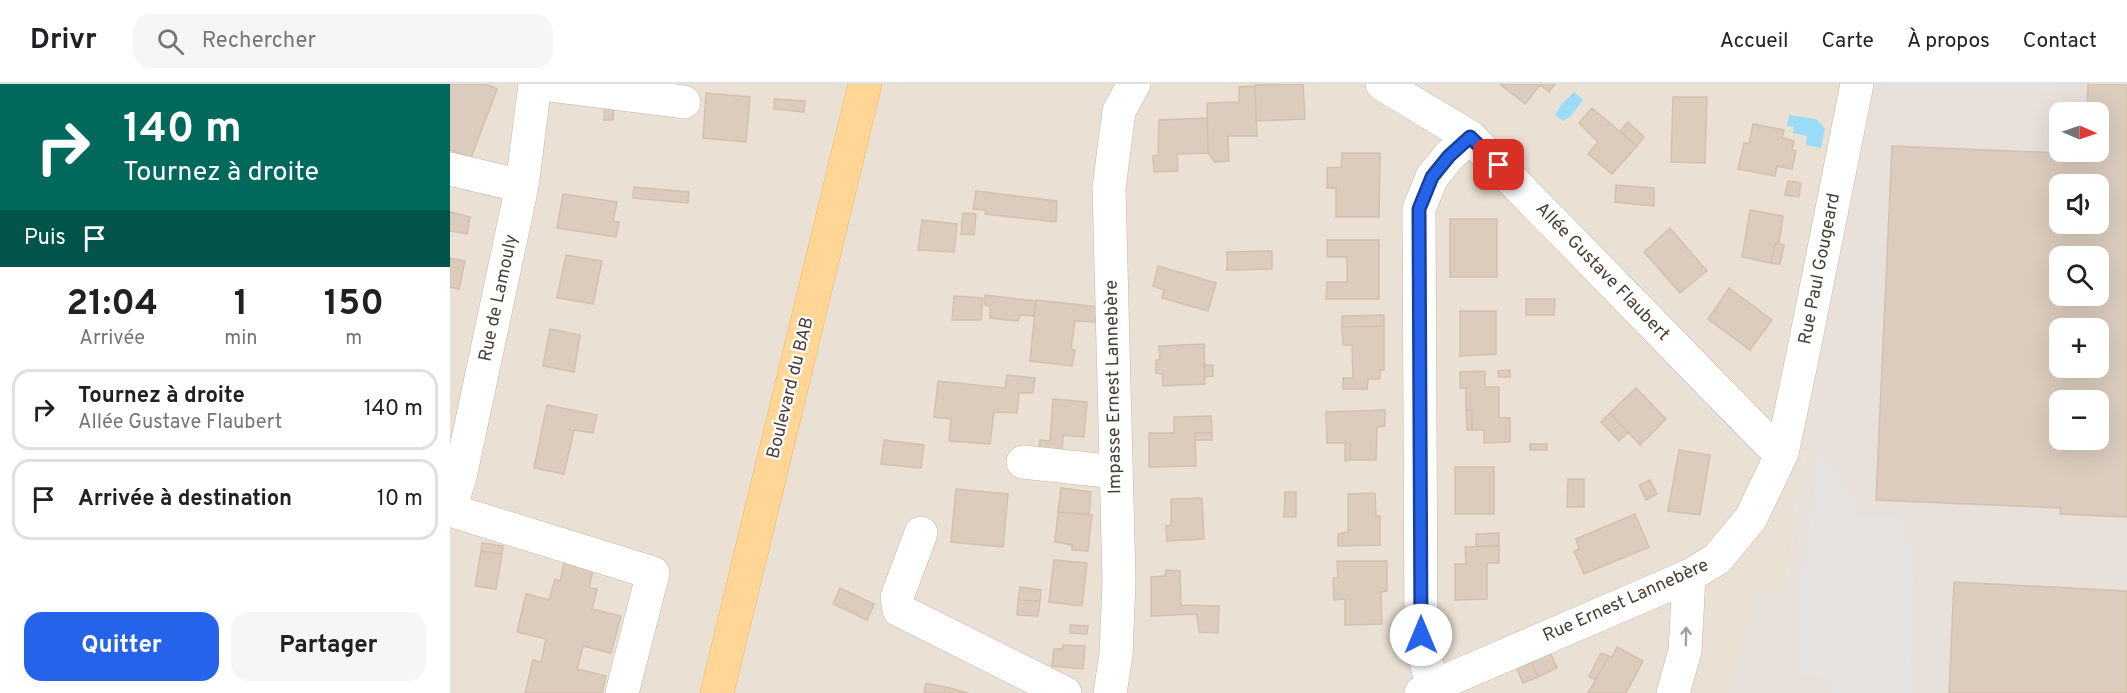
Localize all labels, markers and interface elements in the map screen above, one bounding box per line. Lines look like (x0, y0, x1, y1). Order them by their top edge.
search box (133, 14, 553, 68)
text: Drivr (30, 23, 97, 59)
icon: search (154, 25, 187, 58)
text: Rechercher (202, 28, 316, 55)
text: Accueil (1720, 28, 1789, 55)
text: Carte (1822, 28, 1874, 55)
text: À propos (1907, 28, 1990, 55)
text: Contact (2023, 28, 2097, 55)
north arrow (2049, 102, 2109, 162)
map controls (2049, 102, 2109, 450)
text: 140 m (123, 104, 242, 157)
icon: right (24, 108, 102, 186)
pin (1473, 139, 1524, 190)
icon: arrive (1482, 148, 1515, 181)
text: Tournez à droite (123, 156, 319, 190)
button: sound (2049, 174, 2109, 234)
street label: Rue Paul Gougeard (1794, 191, 1846, 347)
street label: Allée Gustave Flaubert (1530, 198, 1674, 346)
icon: arrive (78, 222, 111, 255)
text: Puis (24, 225, 66, 252)
street label: Rue de Lamouly (474, 232, 524, 364)
button: search (2049, 246, 2109, 306)
street label: Impasse Ernest Lannebère (1101, 280, 1127, 494)
text: 21:04 (66, 282, 158, 328)
text: 1 (234, 282, 248, 328)
text: 150 (324, 282, 384, 328)
street label: Boulevard du BAB (762, 315, 820, 461)
button: + (2049, 318, 2109, 378)
text: Arrivée (79, 326, 145, 352)
text: min (224, 326, 258, 352)
text: m (345, 326, 362, 352)
text: Tournez à droite (78, 383, 245, 410)
button: − (2049, 390, 2109, 450)
icon: right (27, 393, 60, 426)
text: 140 m (364, 396, 423, 423)
text: Allée Gustave Flaubert (78, 410, 282, 436)
icon: arrive (27, 483, 60, 516)
text: Arrivée à destination (78, 486, 292, 513)
text: 10 m (377, 486, 423, 513)
street label: Rue Ernest Lannebère (1540, 554, 1712, 648)
position arrow (1389, 603, 1453, 667)
button: Quitter (24, 612, 219, 681)
button: Partager (231, 612, 426, 681)
one-way arrow (1680, 627, 1691, 647)

